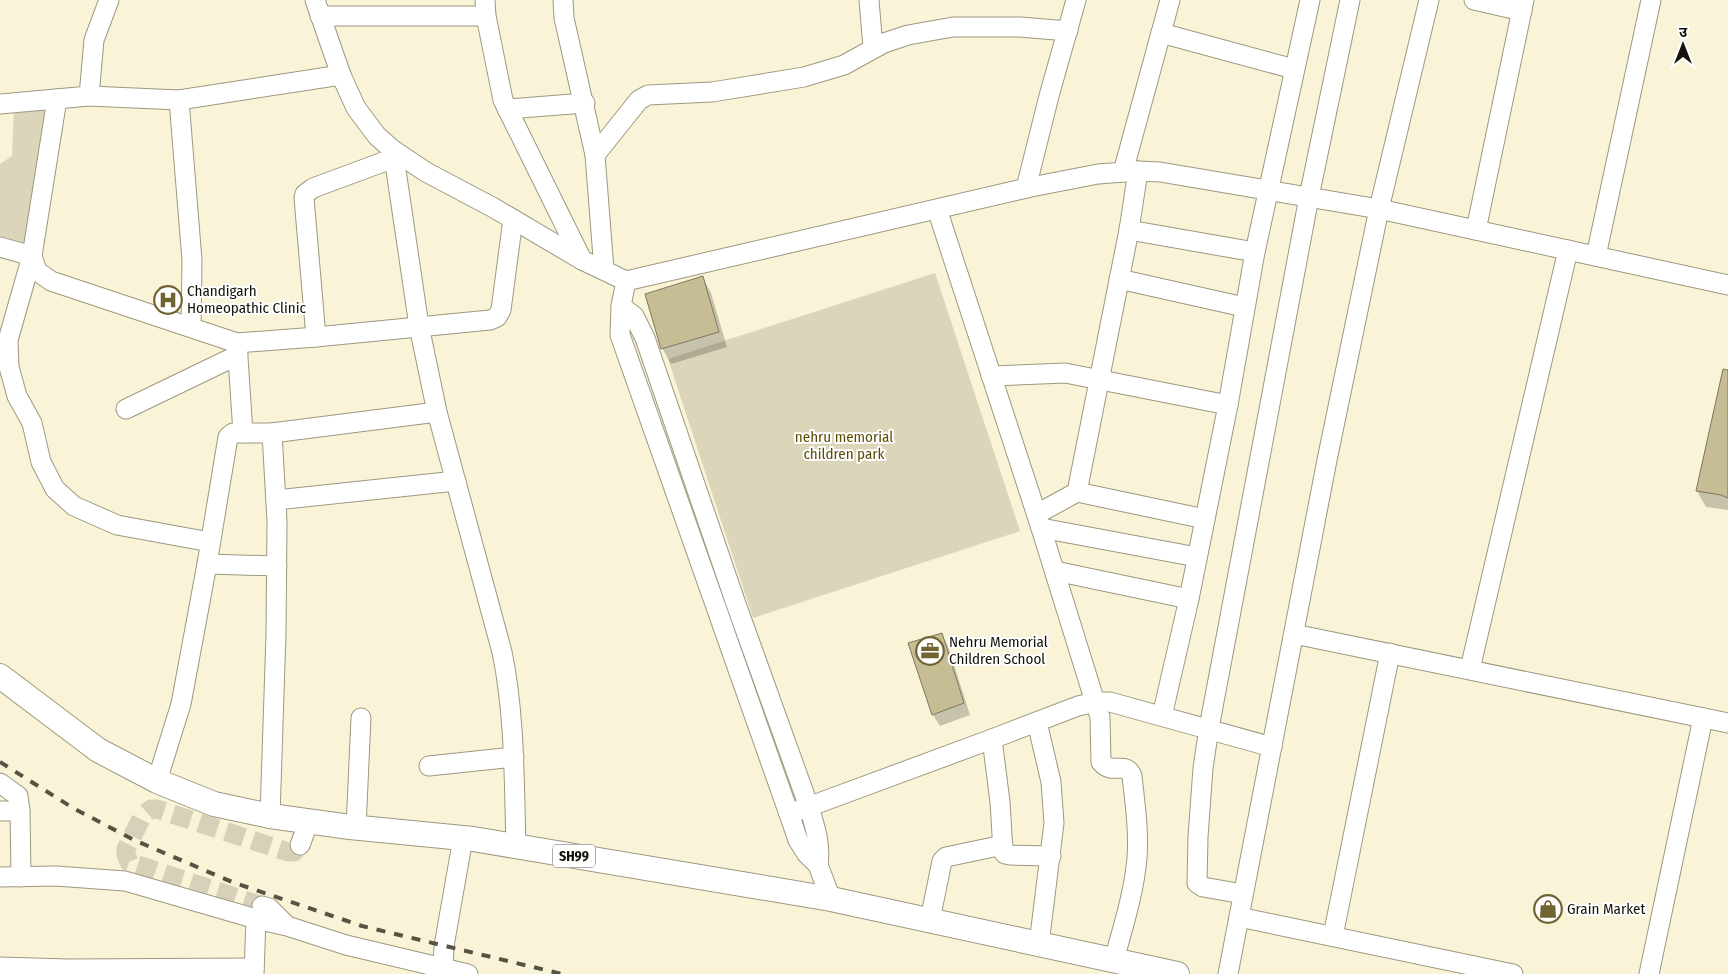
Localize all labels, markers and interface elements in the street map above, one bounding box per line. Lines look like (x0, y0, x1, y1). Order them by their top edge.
north arrow (1658, 20, 1708, 70)
text: उ (1679, 24, 1688, 41)
place label: Chandigarh Homeopathic Clinic (187, 282, 306, 317)
hospital icon: Chandigarh Homeopathic Clinic (153, 285, 183, 315)
park label: nehru memorial children park (795, 428, 893, 463)
place label: Nehru Memorial Children School (949, 633, 1048, 668)
office icon: Nehru Memorial Children School (915, 636, 945, 666)
road number: SH99 (553, 844, 595, 868)
shop icon: Grain Market (1533, 894, 1563, 924)
place label: Grain Market (1567, 900, 1645, 918)

